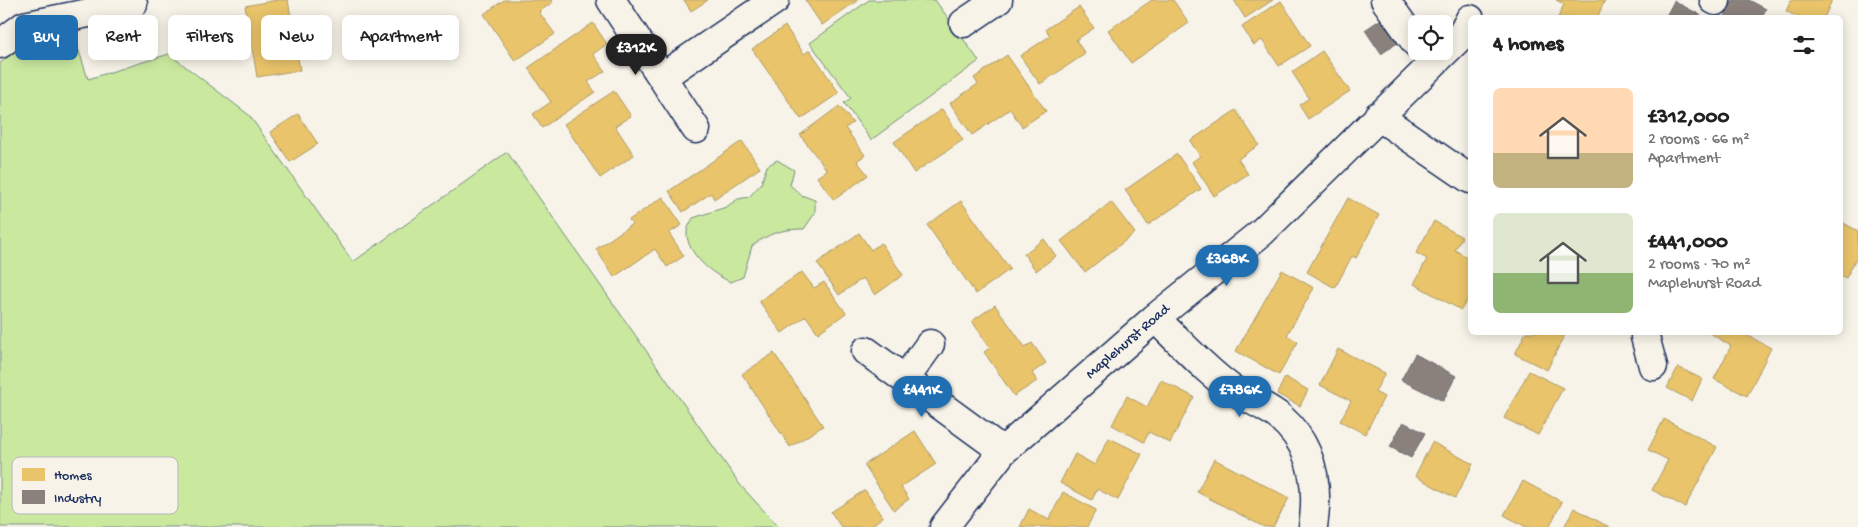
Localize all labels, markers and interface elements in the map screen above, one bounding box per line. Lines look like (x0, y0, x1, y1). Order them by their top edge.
chip: Buy (15, 15, 78, 60)
chip: Rent (88, 15, 158, 60)
chip: Filters (168, 15, 251, 60)
chip: New (261, 15, 332, 60)
chip: Apartment (342, 15, 459, 60)
map controls (1408, 15, 1453, 60)
button: locate (1408, 15, 1453, 60)
icon: filters (1790, 31, 1818, 59)
text: 4 homes (1493, 33, 1564, 58)
pin: £312K (601, 34, 671, 76)
text: £312K (617, 40, 655, 59)
text: £312,000 (1648, 106, 1729, 131)
icon: home (1533, 108, 1593, 168)
text: 2 rooms · 66 m² (1648, 131, 1749, 150)
text: Apartment (1648, 150, 1720, 169)
text: £441,000 (1648, 231, 1728, 256)
icon: home (1533, 233, 1593, 293)
pin: £368K (1192, 244, 1262, 287)
text: £368K (1206, 251, 1248, 270)
text: 2 rooms · 70 m² (1648, 256, 1751, 275)
text: Maplehurst Road (1648, 275, 1761, 294)
street label: Maplehurst Road (1082, 300, 1175, 383)
pin: £441K (887, 376, 957, 418)
pin: £786K (1205, 376, 1275, 418)
text: £441K (903, 382, 941, 401)
text: £786K (1219, 382, 1261, 401)
legend (12, 457, 178, 514)
text: Homes (54, 468, 92, 485)
text: Industry (54, 491, 102, 508)

